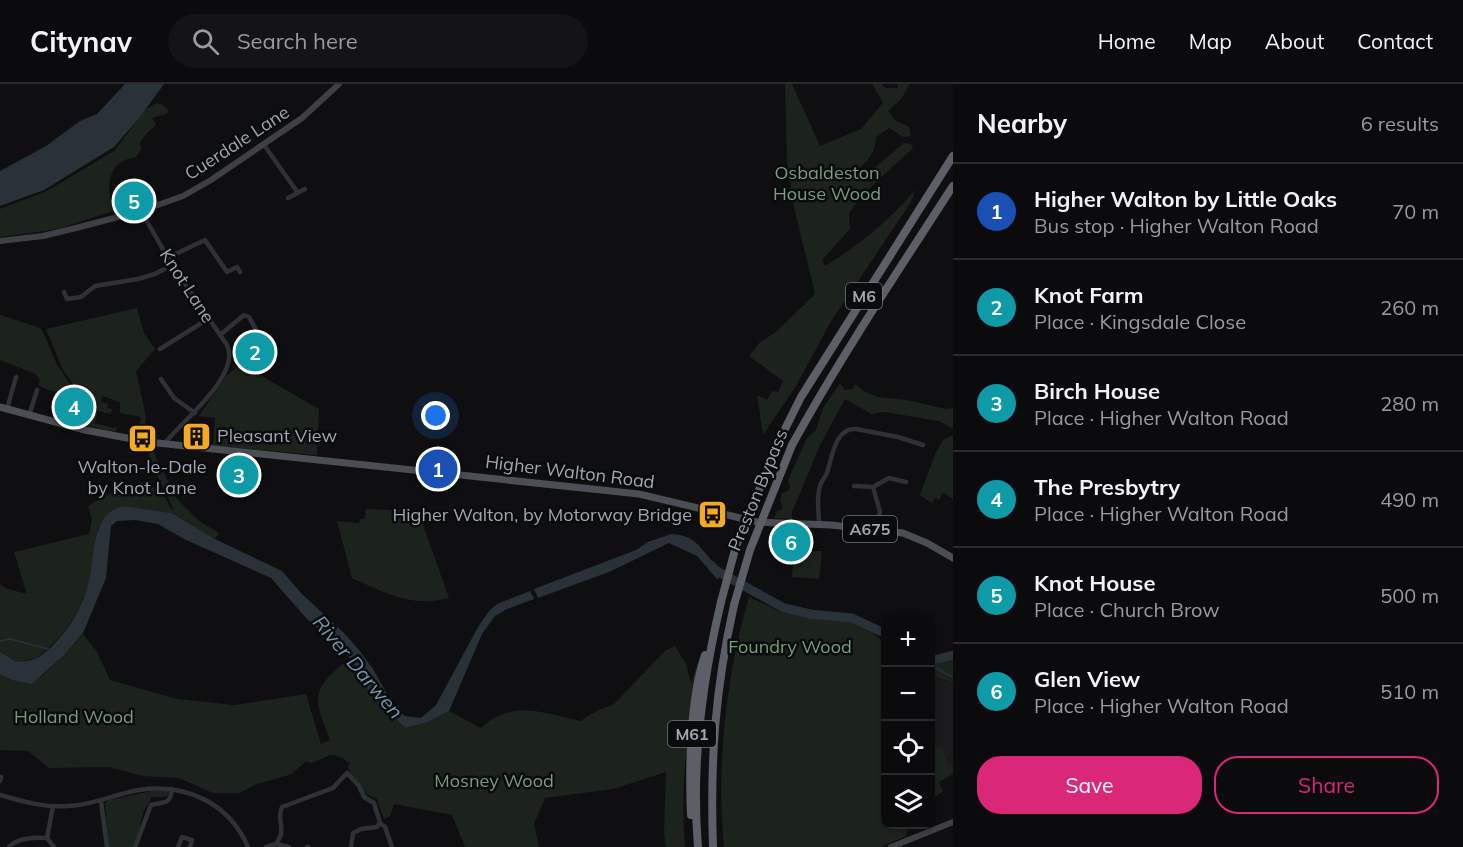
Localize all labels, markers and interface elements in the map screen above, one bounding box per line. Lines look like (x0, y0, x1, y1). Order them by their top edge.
search box (168, 14, 588, 68)
text: Citynav (30, 24, 132, 59)
icon: search (189, 25, 222, 58)
text: Search here (237, 27, 358, 55)
text: Home (1098, 28, 1156, 54)
text: Map (1189, 28, 1232, 54)
text: About (1265, 28, 1324, 54)
text: Contact (1357, 28, 1433, 54)
street label: Cuerdale Lane (180, 100, 293, 185)
text: Nearby (977, 107, 1067, 140)
text: 6 results (1361, 111, 1439, 136)
park label: Osbaldeston House Wood (773, 161, 881, 205)
pin: 5 (114, 178, 154, 224)
text: Higher Walton by Little Oaks (1034, 185, 1337, 213)
text: 1 (991, 199, 1003, 224)
text: 70 m (1392, 199, 1439, 224)
text: Bus stop · Higher Walton Road (1034, 213, 1319, 238)
street label: Knot Lane (155, 244, 220, 327)
text: Knot Farm (1034, 281, 1143, 309)
road number: M6 (846, 283, 882, 309)
text: 2 (991, 295, 1003, 320)
text: 260 m (1380, 295, 1439, 320)
text: Place · Kingsdale Close (1034, 309, 1246, 334)
pin: 2 (236, 330, 274, 374)
text: Birch House (1034, 377, 1160, 405)
pin: 4 (54, 384, 94, 430)
text: 3 (991, 391, 1003, 416)
text: 280 m (1380, 391, 1439, 416)
your location (421, 401, 450, 430)
text: Place · Higher Walton Road (1034, 405, 1289, 430)
building icon: Pleasant View (180, 420, 212, 452)
bus stop icon: Walton-le-Dale by Knot Lane (126, 422, 158, 454)
place label: Pleasant View (217, 424, 337, 447)
street label: Preston Bypass (723, 425, 792, 554)
pin: 1 (418, 446, 458, 492)
street label: Higher Walton Road (484, 450, 656, 493)
pin: 3 (220, 452, 258, 498)
place label: Walton-le-Dale by Knot Lane (77, 455, 207, 499)
text: The Presbytry (1034, 473, 1180, 501)
text: 4 (991, 487, 1003, 512)
text: 490 m (1380, 487, 1439, 512)
bus stop icon: Higher Walton, by Motorway Bridge (697, 499, 729, 531)
text: Place · Higher Walton Road (1034, 501, 1289, 526)
place label: Higher Walton, by Motorway Bridge (393, 503, 692, 526)
road number: A675 (843, 516, 897, 542)
pin: 6 (772, 520, 810, 564)
text: Knot House (1034, 569, 1155, 597)
text: 5 (991, 583, 1003, 608)
text: 500 m (1380, 583, 1439, 608)
text: Place · Church Brow (1034, 597, 1220, 622)
water label: River Darwen (308, 610, 409, 723)
map controls (881, 613, 935, 829)
button: + (881, 613, 935, 667)
park label: Foundry Wood (728, 635, 852, 658)
text: Glen View (1034, 665, 1140, 693)
button: − (881, 667, 935, 721)
text: 6 (991, 679, 1003, 704)
text: 510 m (1380, 679, 1439, 704)
text: Place · Higher Walton Road (1034, 693, 1289, 718)
park label: Holland Wood (14, 705, 134, 728)
road number: M61 (668, 721, 716, 747)
button: locate (881, 721, 935, 775)
button: Save (977, 756, 1202, 814)
button: Share (1214, 756, 1439, 814)
park label: Mosney Wood (434, 769, 554, 792)
button: layers (881, 775, 935, 829)

